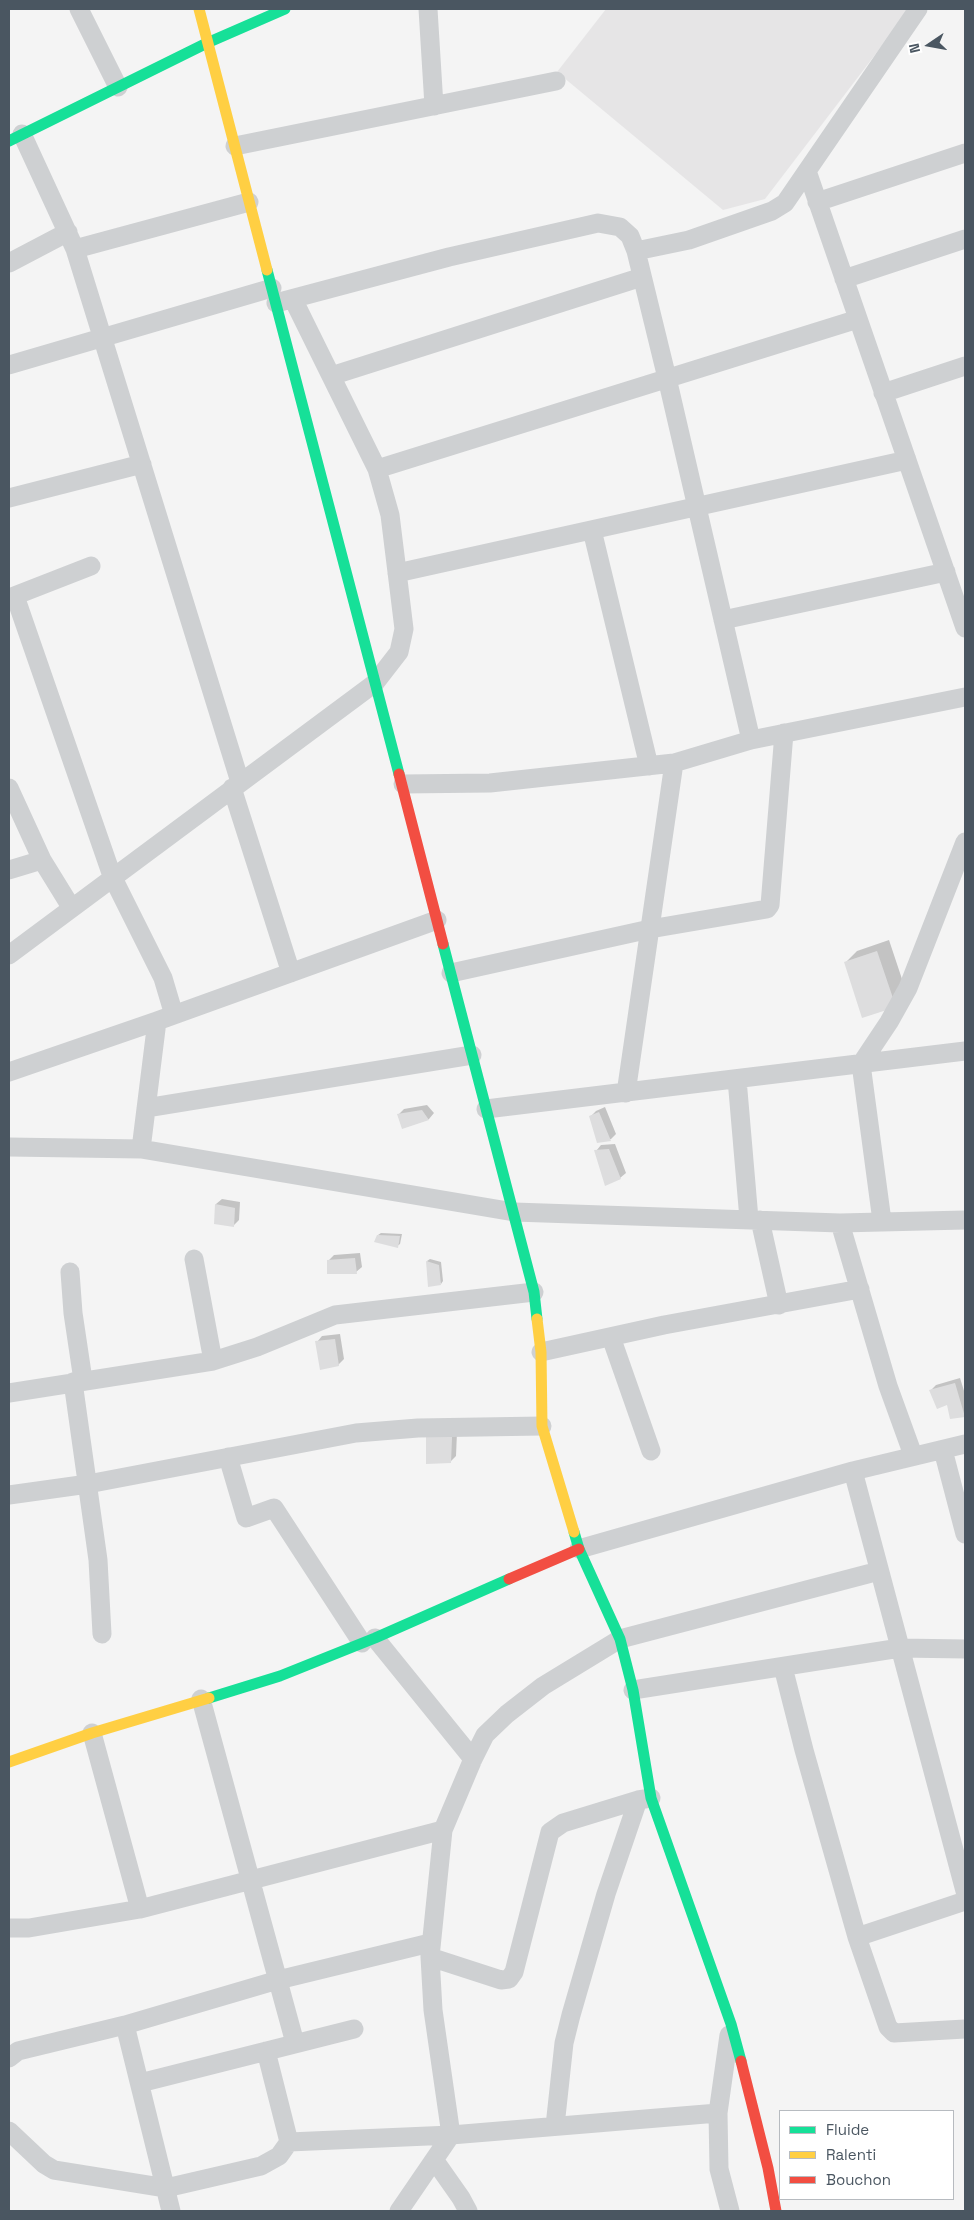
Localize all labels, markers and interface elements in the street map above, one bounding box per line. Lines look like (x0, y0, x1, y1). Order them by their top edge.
north arrow (904, 20, 954, 70)
text: N (905, 42, 924, 55)
legend (779, 2110, 954, 2200)
text: Fluide (826, 2120, 869, 2139)
text: Ralenti (826, 2145, 876, 2164)
text: Bouchon (826, 2170, 891, 2189)

